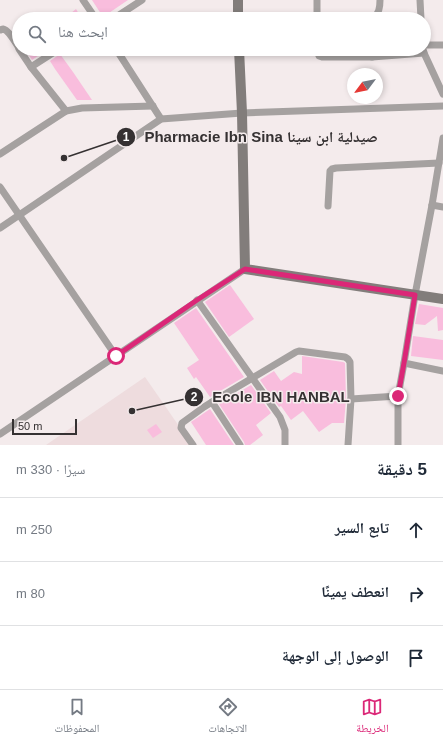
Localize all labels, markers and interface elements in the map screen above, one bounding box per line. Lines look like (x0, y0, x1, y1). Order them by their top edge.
search box (12, 12, 431, 56)
icon: search (26, 23, 48, 45)
text: ابحث هنا (58, 23, 108, 40)
north arrow (347, 68, 383, 104)
callout: Pharmacie Ibn Sina صيدلية ابن سينا (116, 123, 385, 150)
text: Pharmacie Ibn Sina صيدلية ابن سينا (144, 128, 378, 146)
text: 1 (123, 130, 130, 144)
route start (107, 347, 125, 365)
callout: Ecole IBN HANBAL (184, 384, 358, 411)
route end (389, 387, 407, 405)
text: Ecole IBN HANBAL (212, 388, 350, 405)
text: 2 (191, 390, 198, 404)
scale bar (12, 417, 77, 436)
text: 50 m (18, 420, 42, 432)
text: 5 دقيقة (377, 460, 427, 479)
text: سيرًا · 330 m (16, 462, 85, 477)
text: تابع السير (335, 519, 389, 536)
icon: ahead (405, 519, 427, 541)
text: 250 m (16, 522, 52, 537)
text: انعطف يمينًا (321, 583, 389, 600)
icon: right (405, 583, 427, 605)
text: 80 m (16, 586, 45, 601)
text: الوصول إلى الوجهة (282, 647, 389, 664)
icon: arrive (405, 647, 427, 669)
tab: المحفوظات (54, 696, 99, 739)
tab: الاتجاهات (208, 696, 247, 739)
tab: الخريطة (356, 696, 389, 739)

